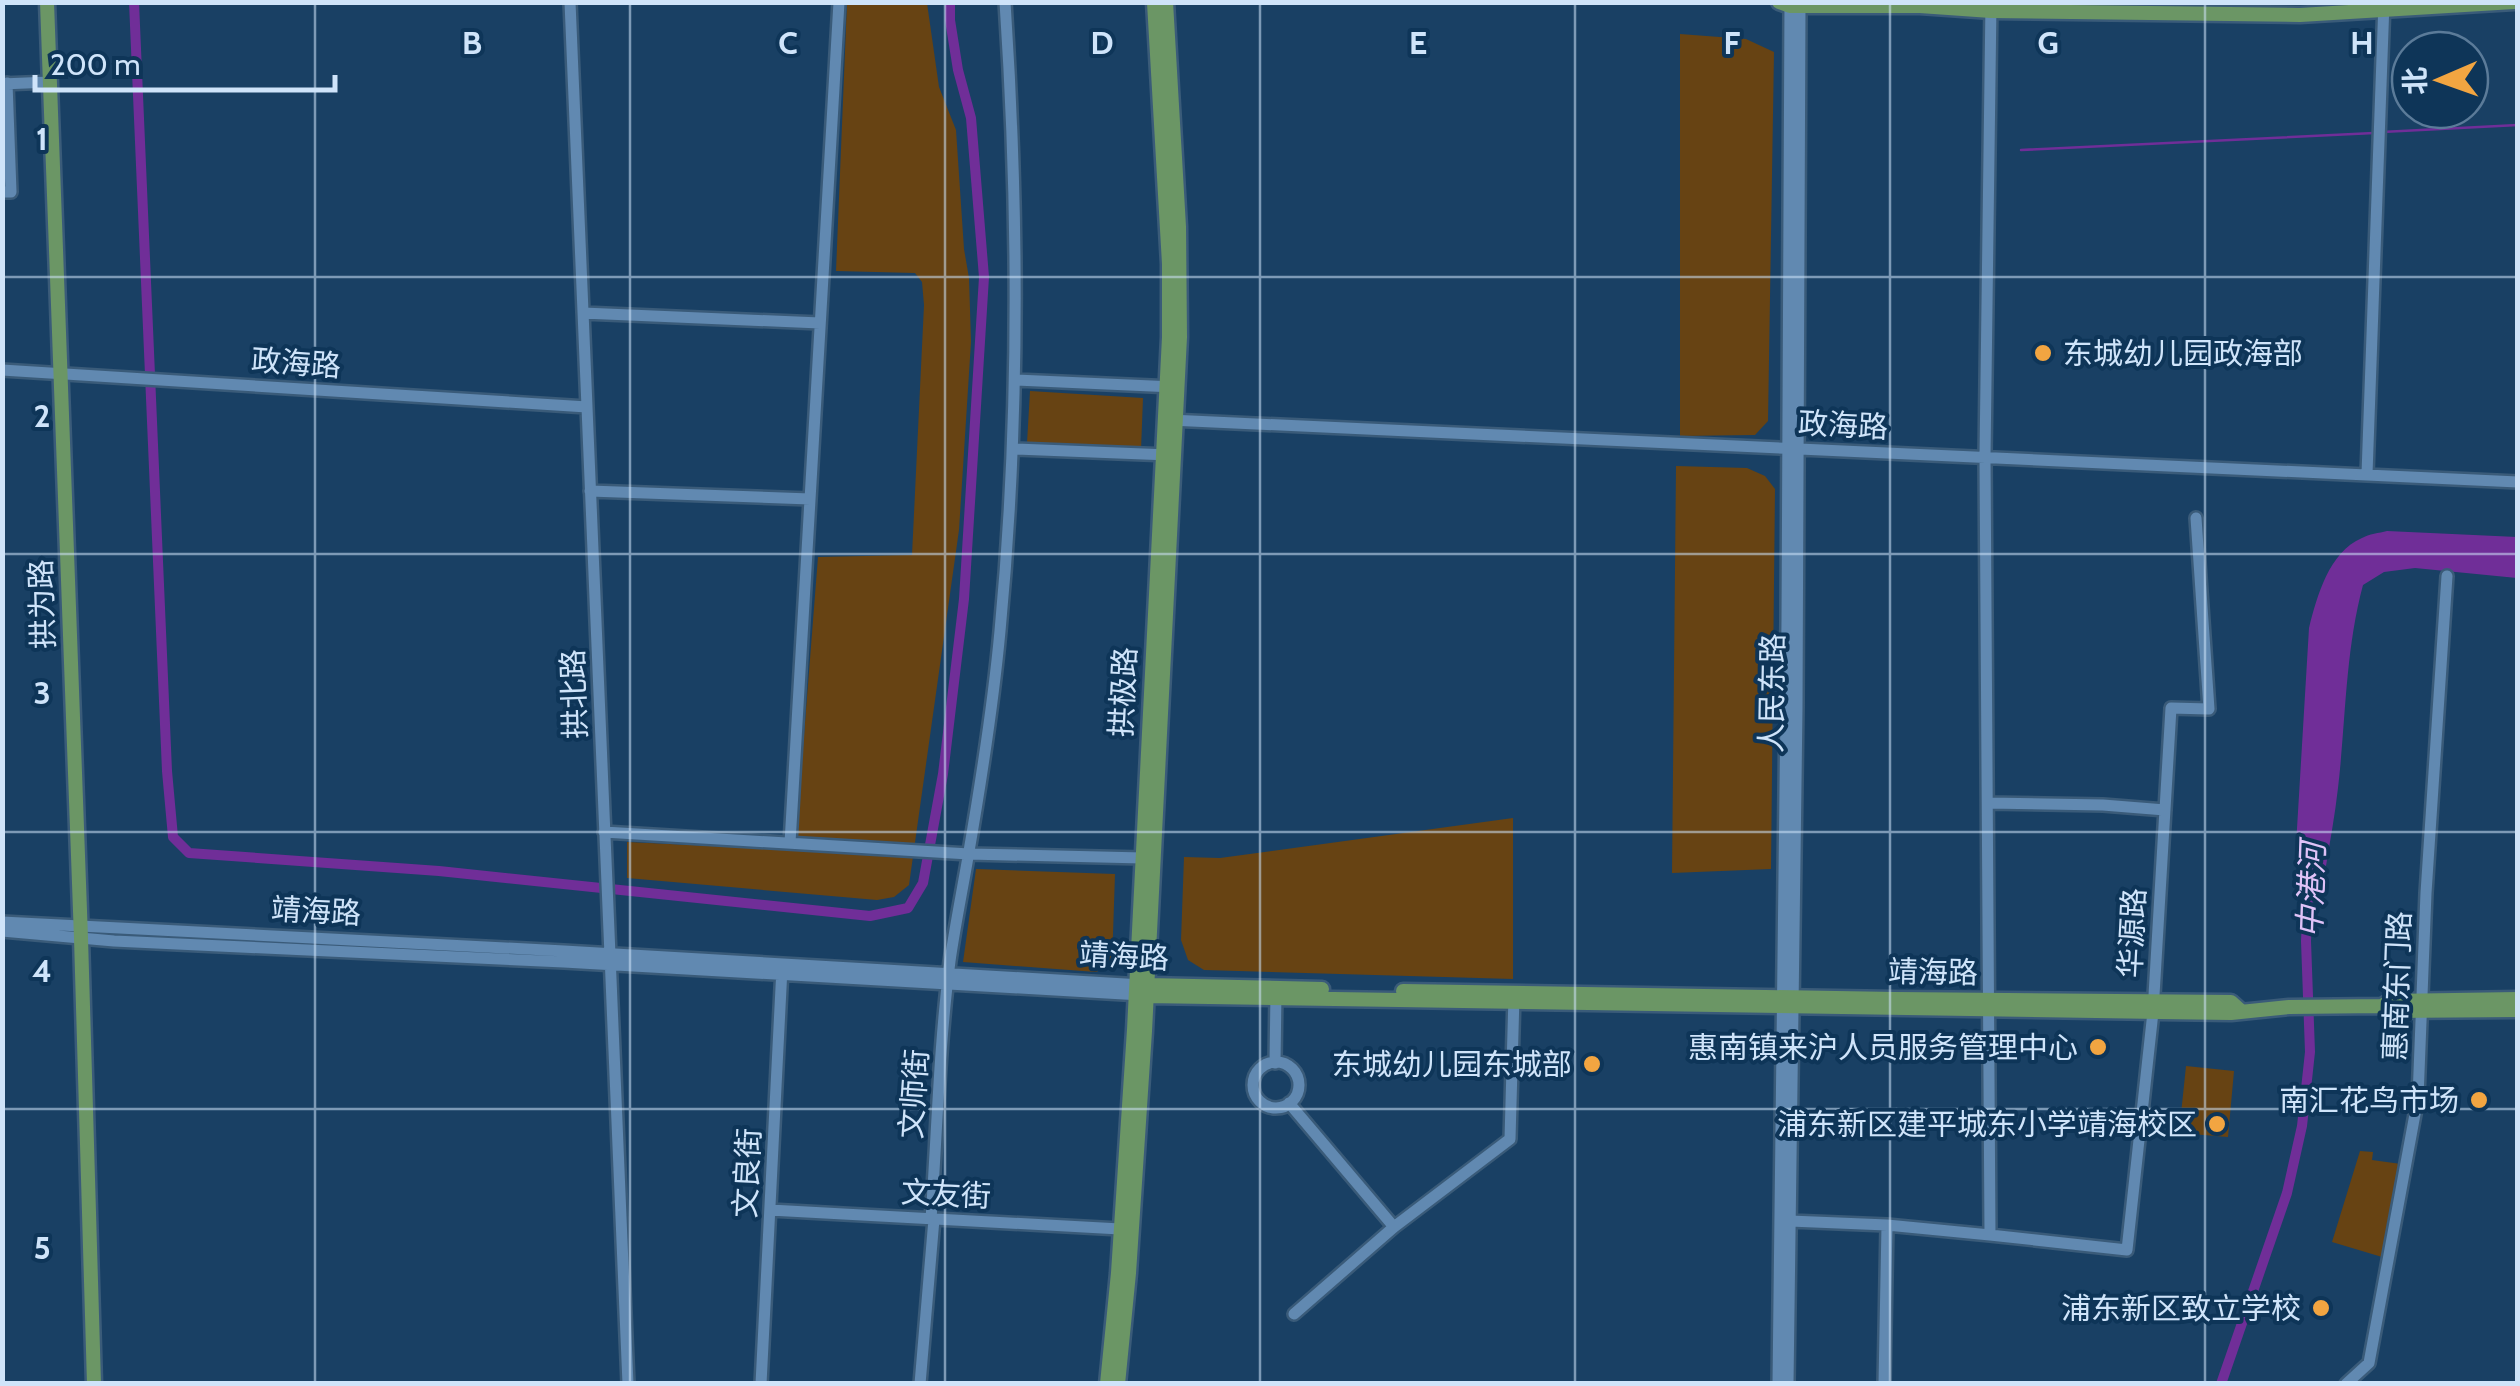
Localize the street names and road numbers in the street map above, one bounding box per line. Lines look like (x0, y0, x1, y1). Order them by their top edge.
street label: 政海路 (250, 341, 342, 385)
street label: 政海路 (1797, 404, 1889, 446)
street label: 拱为路 (22, 558, 62, 650)
street label: 人民东路 (1752, 633, 1792, 753)
street label: 拱极路 (1102, 646, 1144, 738)
street label: 拱北路 (554, 648, 594, 740)
street label: 华源路 (2111, 887, 2153, 979)
street label: 靖海路 (270, 890, 362, 932)
street label: 惠南东门路 (2376, 910, 2418, 1062)
street label: 靖海路 (1078, 935, 1170, 977)
street label: 靖海路 (1888, 953, 1978, 991)
street label: 文师街 (892, 1048, 936, 1140)
street label: 文良街 (726, 1127, 768, 1219)
street label: 文友街 (900, 1173, 992, 1215)

